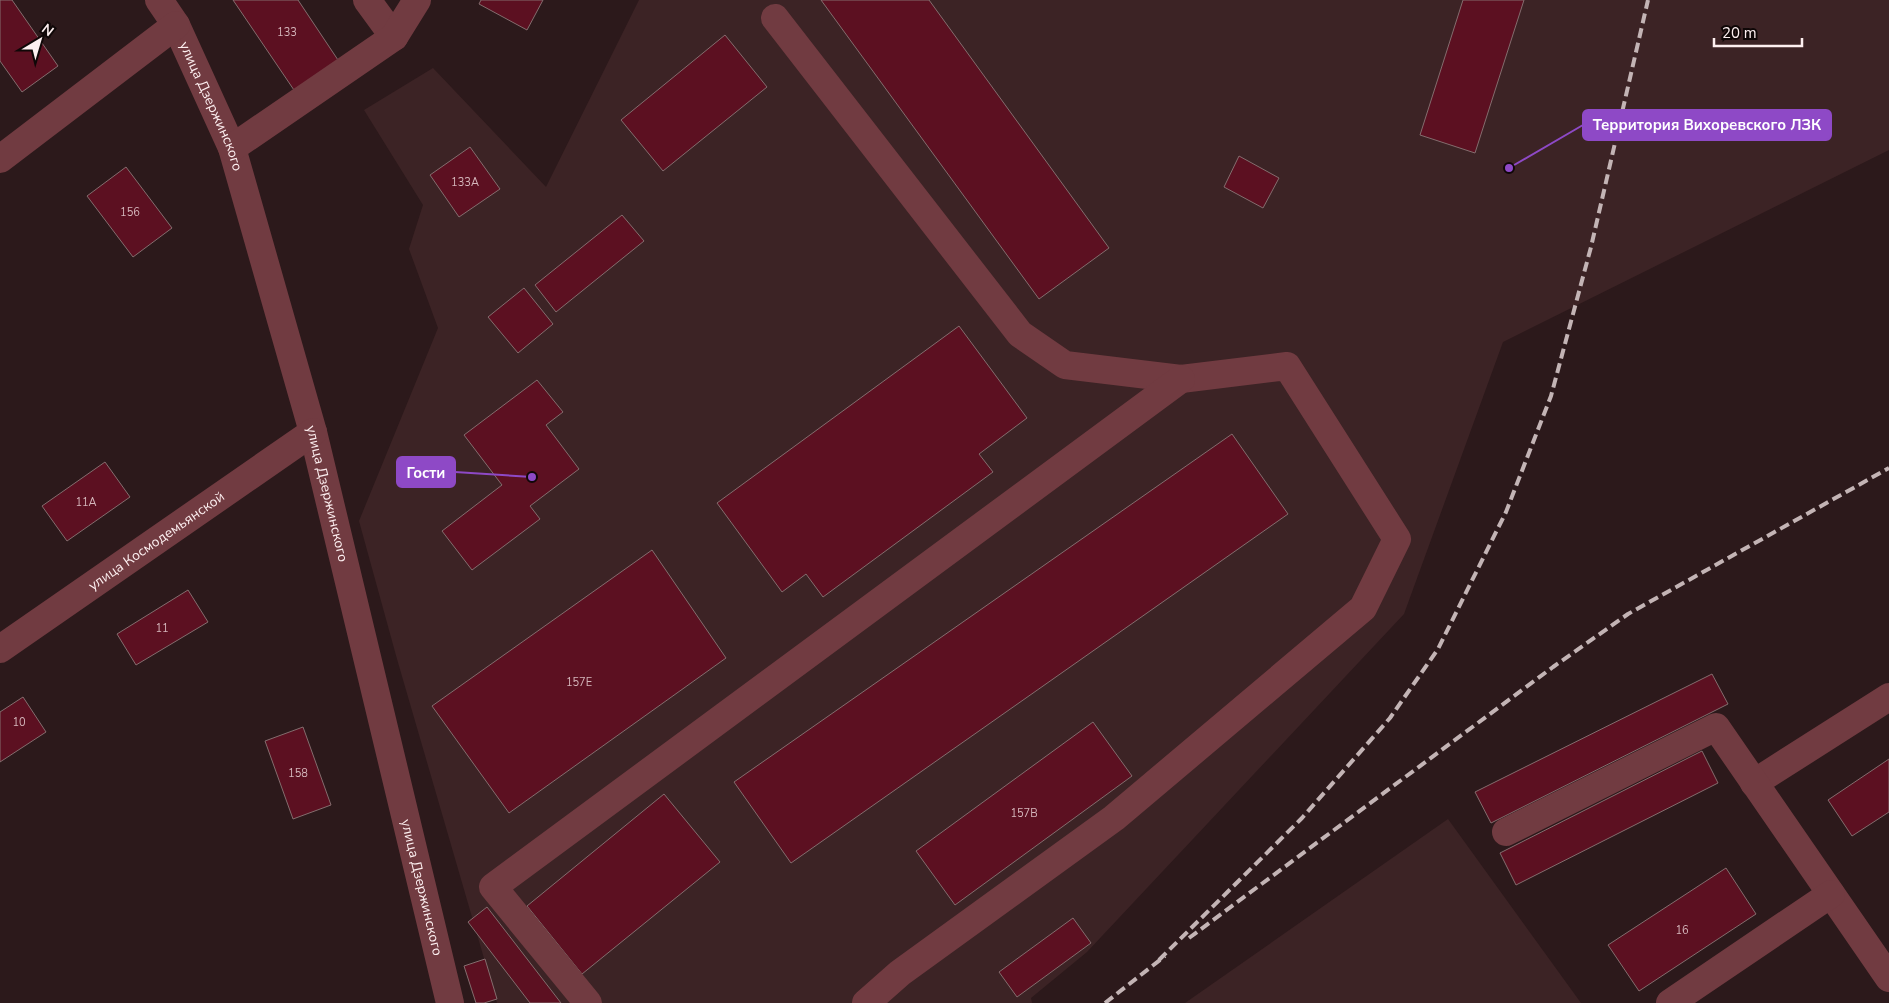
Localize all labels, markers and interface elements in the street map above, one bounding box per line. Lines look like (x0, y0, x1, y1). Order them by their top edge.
north arrow (15, 15, 65, 65)
scale bar (1714, 15, 1802, 47)
text: N (38, 19, 58, 41)
text: 20 m (1722, 23, 1757, 43)
house number: 133 (277, 25, 297, 40)
street label: улица Дзержинского (175, 38, 248, 173)
callout: Территория Вихоревского ЛЗК (1583, 110, 1831, 140)
text: Территория Вихоревского ЛЗК (1593, 115, 1822, 135)
house number: 133А (451, 175, 479, 190)
house number: 156 (120, 205, 140, 220)
street label: улица Дзержинского (302, 423, 353, 564)
callout: Гости (397, 457, 455, 487)
text: Гости (407, 463, 445, 483)
street label: улица Космодемьянской (84, 487, 228, 595)
house number: 11А (75, 495, 97, 510)
house number: 11 (155, 621, 169, 636)
house number: 157Е (566, 675, 592, 690)
house number: 10 (12, 715, 26, 730)
house number: 158 (288, 766, 308, 781)
house number: 157В (1010, 806, 1038, 821)
street label: улица Дзержинского (397, 817, 448, 958)
house number: 16 (1675, 923, 1689, 938)

